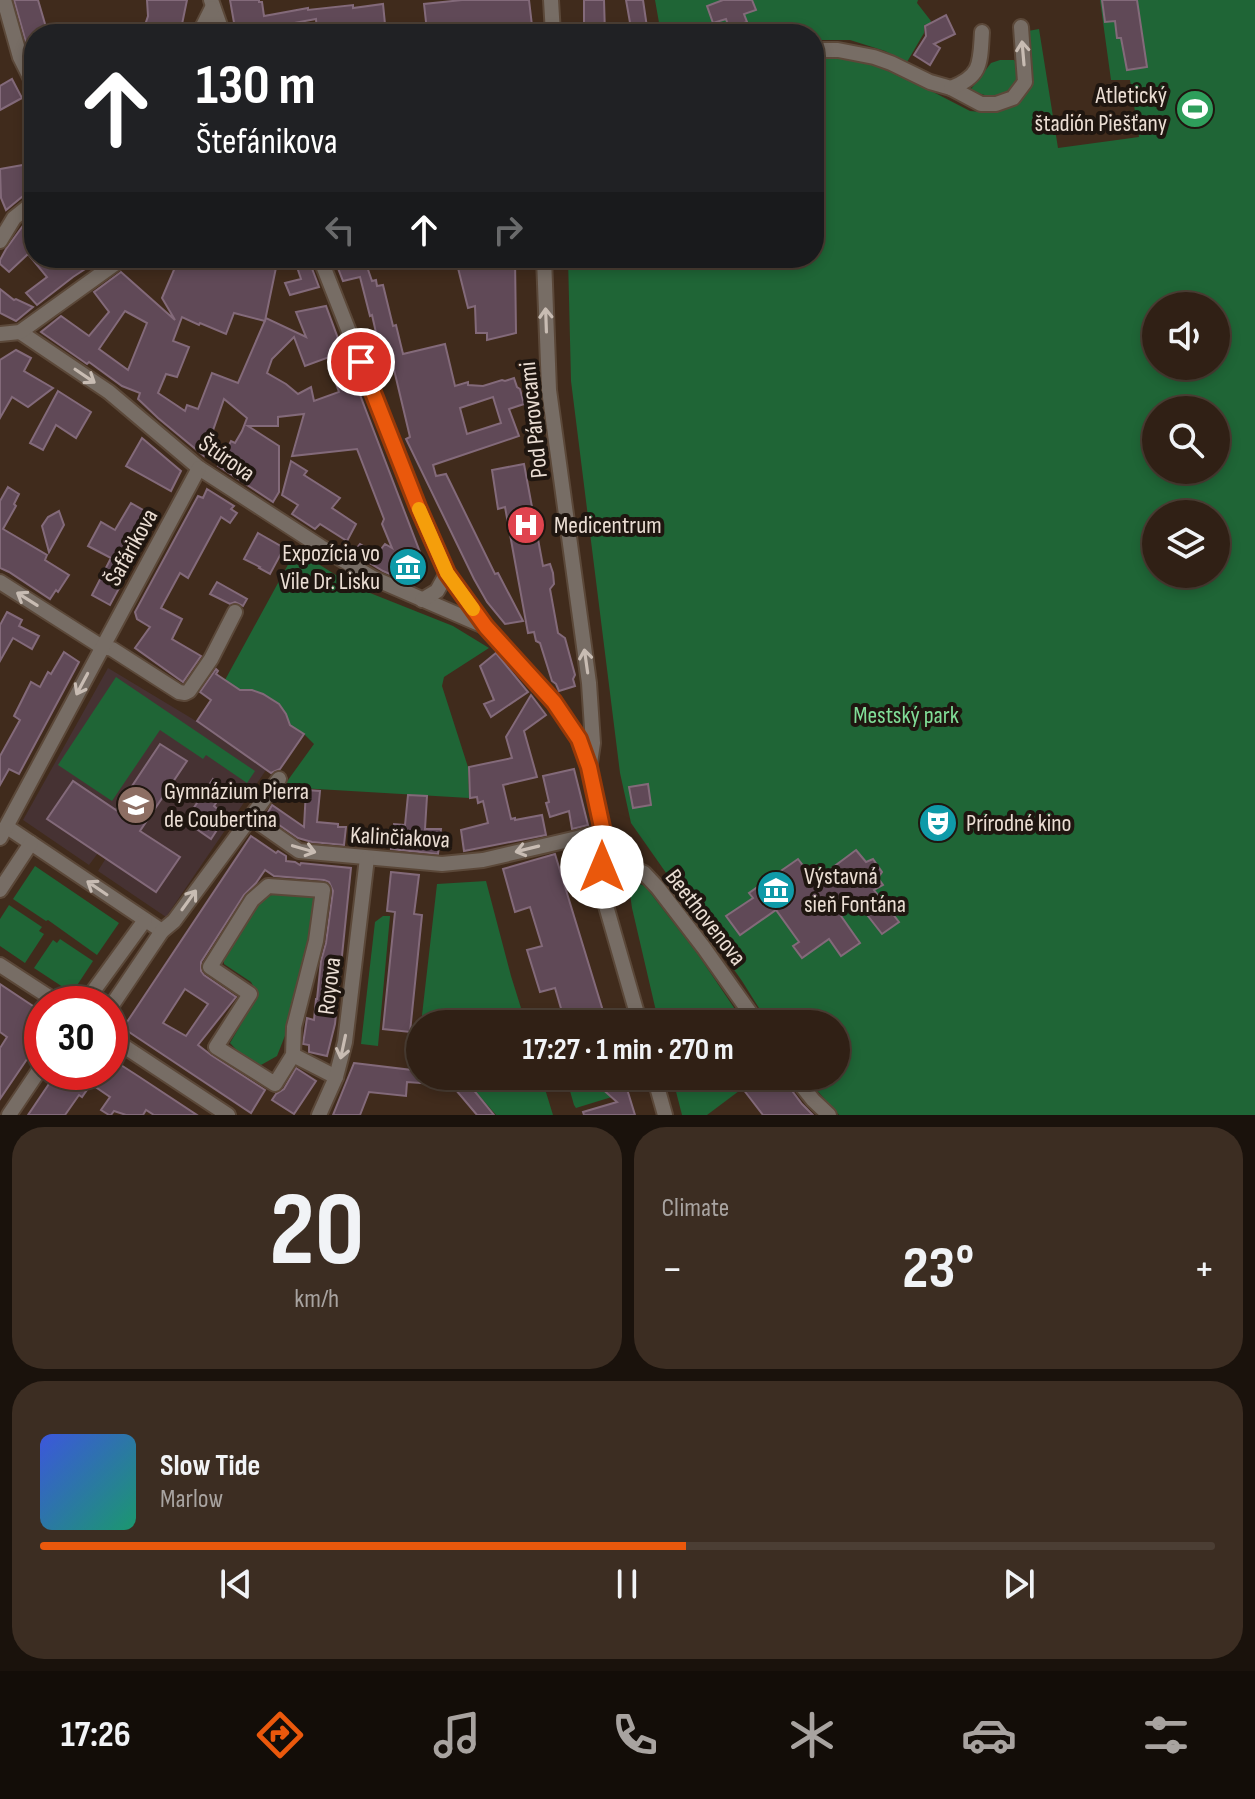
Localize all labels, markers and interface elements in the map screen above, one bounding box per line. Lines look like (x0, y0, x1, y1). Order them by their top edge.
one-way arrow (1015, 40, 1030, 67)
text: 130 m (196, 53, 316, 120)
icon: ahead (64, 56, 168, 160)
place label: Atletický štadión Piešťany (1035, 81, 1167, 138)
sports icon: Atletický štadión Piešťany (1174, 88, 1216, 130)
text: Štefánikova (196, 121, 338, 164)
icon: left (318, 208, 362, 252)
icon: ahead (402, 208, 446, 252)
icon: right (486, 208, 530, 252)
map controls (1142, 292, 1230, 588)
button: sound (1142, 292, 1230, 380)
one-way arrow (539, 307, 554, 334)
pin (327, 328, 395, 396)
icon: arrive (339, 340, 383, 384)
street label: Pod Párovcami (513, 360, 554, 480)
one-way arrow (73, 368, 96, 384)
button: search (1142, 396, 1230, 484)
street label: Štúrova (193, 429, 260, 488)
button: layers (1142, 500, 1230, 588)
street label: Šafárikova (99, 504, 164, 591)
hospital icon: Medicentrum (505, 504, 547, 546)
place label: Medicentrum (554, 511, 662, 540)
place label: Expozícia vo Vile Dr. Lisku (280, 539, 380, 596)
museum icon: Expozícia vo Vile Dr. Lisku (387, 546, 429, 588)
one-way arrow (17, 591, 39, 608)
one-way arrow (578, 649, 593, 675)
one-way arrow (74, 672, 90, 696)
park label: Mestský park (853, 701, 959, 730)
place label: Gymnázium Pierra de Coubertina (164, 777, 309, 834)
school or university icon: Gymnázium Pierra de Coubertina (115, 784, 157, 826)
theatre icon: Prírodné kino (917, 802, 959, 844)
place label: Prírodné kino (966, 809, 1072, 838)
street label: Kalinčiakova (349, 820, 451, 855)
position arrow (560, 825, 644, 909)
one-way arrow (291, 843, 316, 857)
one-way arrow (514, 843, 540, 858)
place label: Výstavná sieň Fontána (804, 862, 906, 919)
street label: Beethovenova (659, 863, 752, 971)
museum icon: Výstavná sieň Fontána (755, 869, 797, 911)
one-way arrow (86, 879, 109, 895)
one-way arrow (181, 890, 197, 912)
street label: Royova (312, 956, 347, 1016)
speed limit sign: 30 (24, 986, 128, 1090)
text: 17:27 · 1 min · 270 m (522, 1032, 734, 1068)
one-way arrow (335, 1033, 350, 1059)
text: 20 (269, 1169, 364, 1294)
text: Climate (662, 1193, 729, 1224)
text: 23° (902, 1233, 974, 1305)
text: − (662, 1243, 683, 1296)
text: + (1193, 1243, 1215, 1296)
text: km/h (294, 1284, 339, 1315)
text: Slow Tide (160, 1448, 260, 1484)
text: Marlow (160, 1484, 223, 1515)
icon: previous (214, 1562, 258, 1606)
icon: pause (605, 1562, 649, 1606)
icon: next (997, 1562, 1041, 1606)
icon: directions (252, 1707, 308, 1763)
icon: music (429, 1707, 485, 1763)
icon: phone (607, 1707, 663, 1763)
icon: climate (784, 1707, 840, 1763)
icon: car (961, 1707, 1017, 1763)
icon: filters (1138, 1707, 1194, 1763)
text: 17:26 (61, 1714, 131, 1757)

